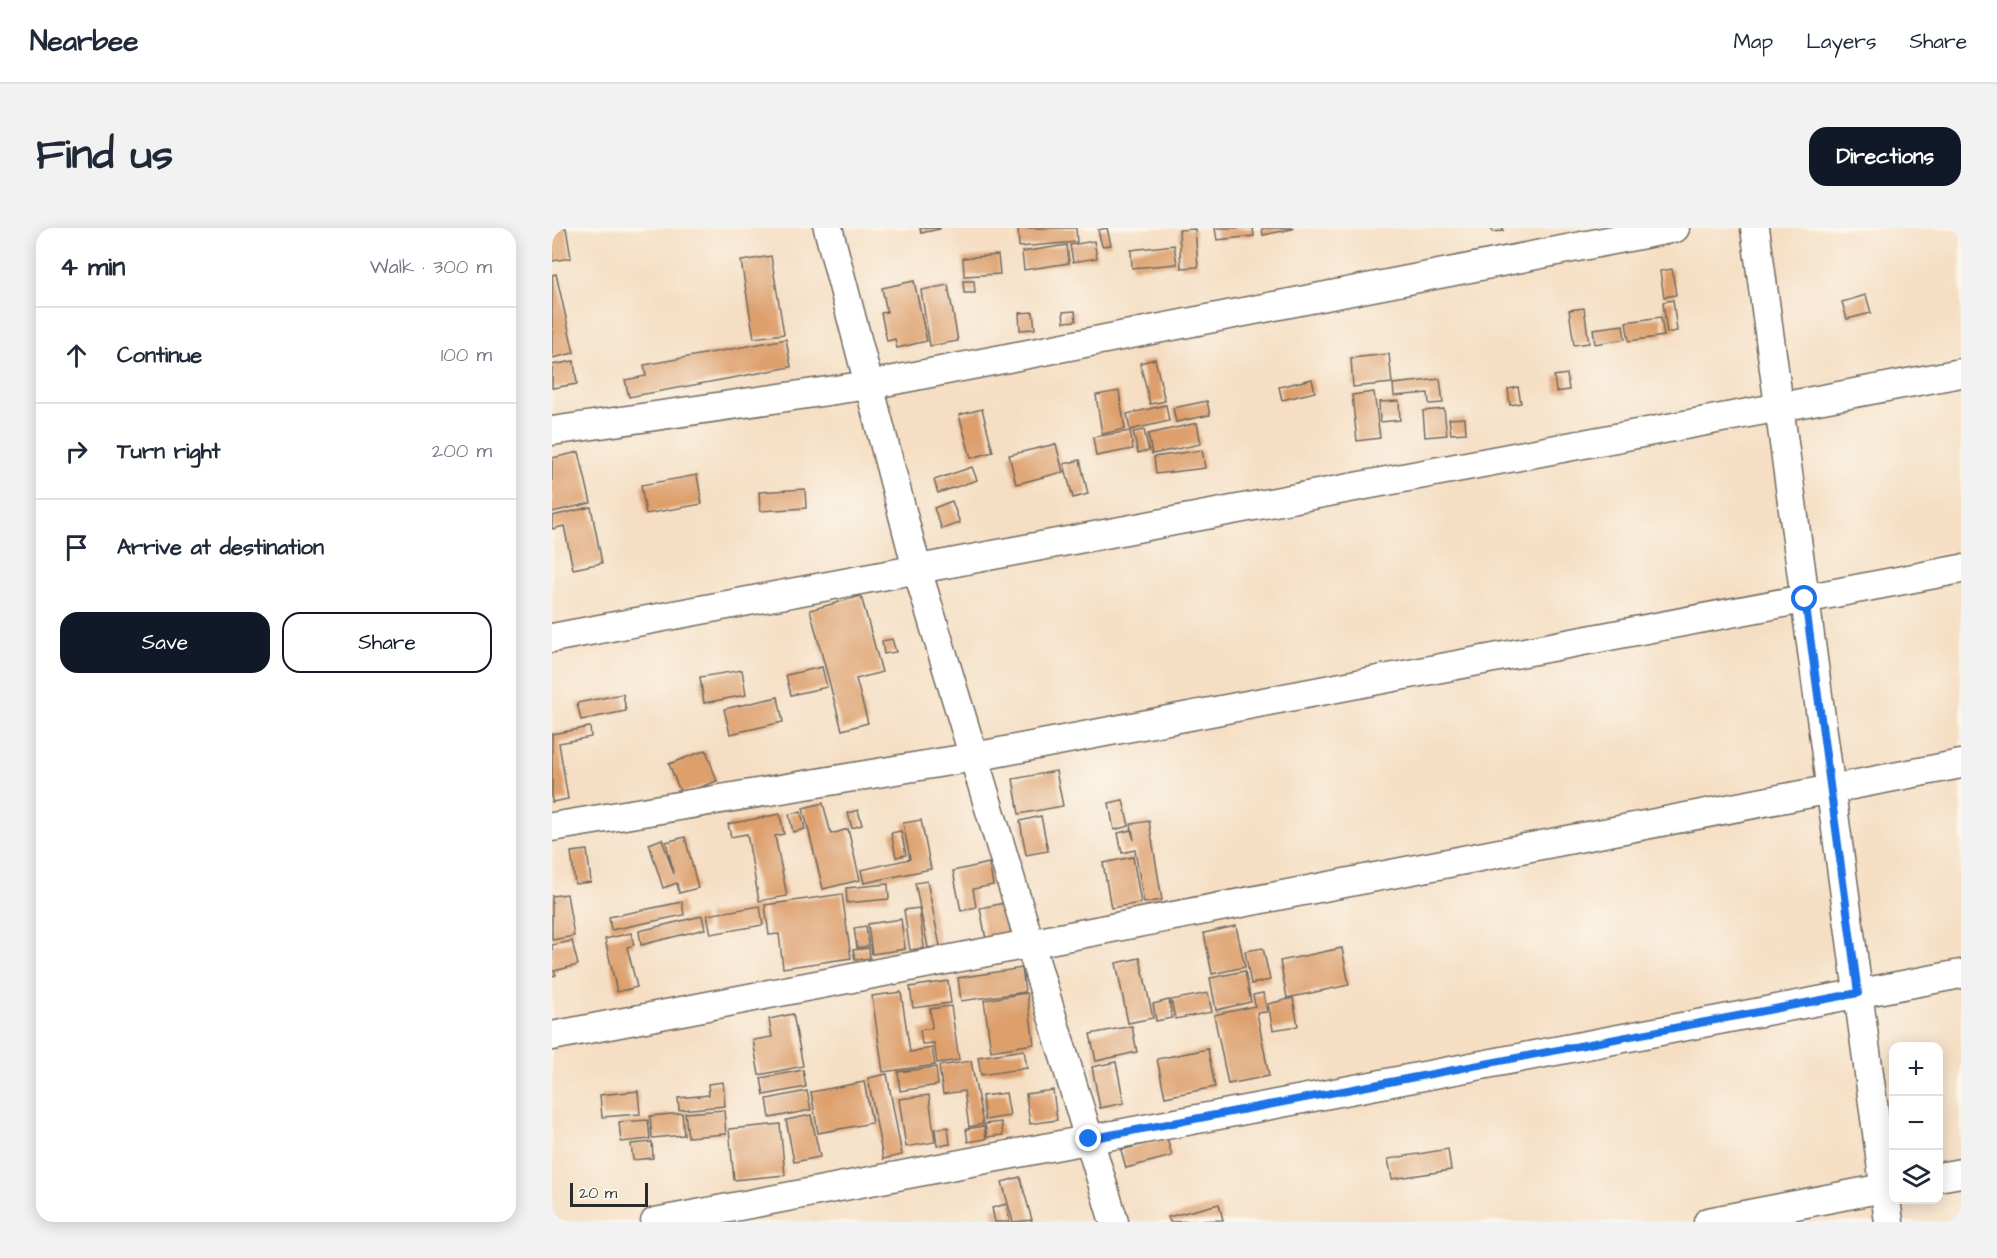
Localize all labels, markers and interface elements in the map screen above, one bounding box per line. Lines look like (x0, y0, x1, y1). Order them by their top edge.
text: Nearbee (30, 22, 138, 61)
text: Map (1733, 27, 1773, 56)
text: Layers (1806, 27, 1876, 56)
text: Share (1909, 27, 1967, 56)
text: Find us (36, 127, 173, 185)
button: Directions (1809, 127, 1961, 186)
text: 4 min (60, 249, 125, 285)
text: Walk · 300 m (370, 253, 492, 281)
icon: ahead (60, 339, 93, 372)
text: Continue (117, 340, 202, 371)
text: 100 m (441, 341, 492, 369)
icon: right (60, 435, 93, 468)
text: Turn right (117, 436, 220, 467)
text: 200 m (432, 437, 492, 465)
icon: arrive (60, 531, 93, 564)
text: Arrive at destination (117, 532, 324, 563)
route start (1791, 585, 1817, 611)
button: Save (60, 612, 270, 673)
button: Share (282, 612, 492, 673)
map controls (1889, 1042, 1943, 1204)
button: + (1889, 1042, 1943, 1096)
button: − (1889, 1096, 1943, 1150)
route end (1075, 1125, 1101, 1151)
button: layers (1889, 1150, 1943, 1204)
scale bar (570, 1180, 648, 1208)
text: 20 m (579, 1182, 617, 1204)

